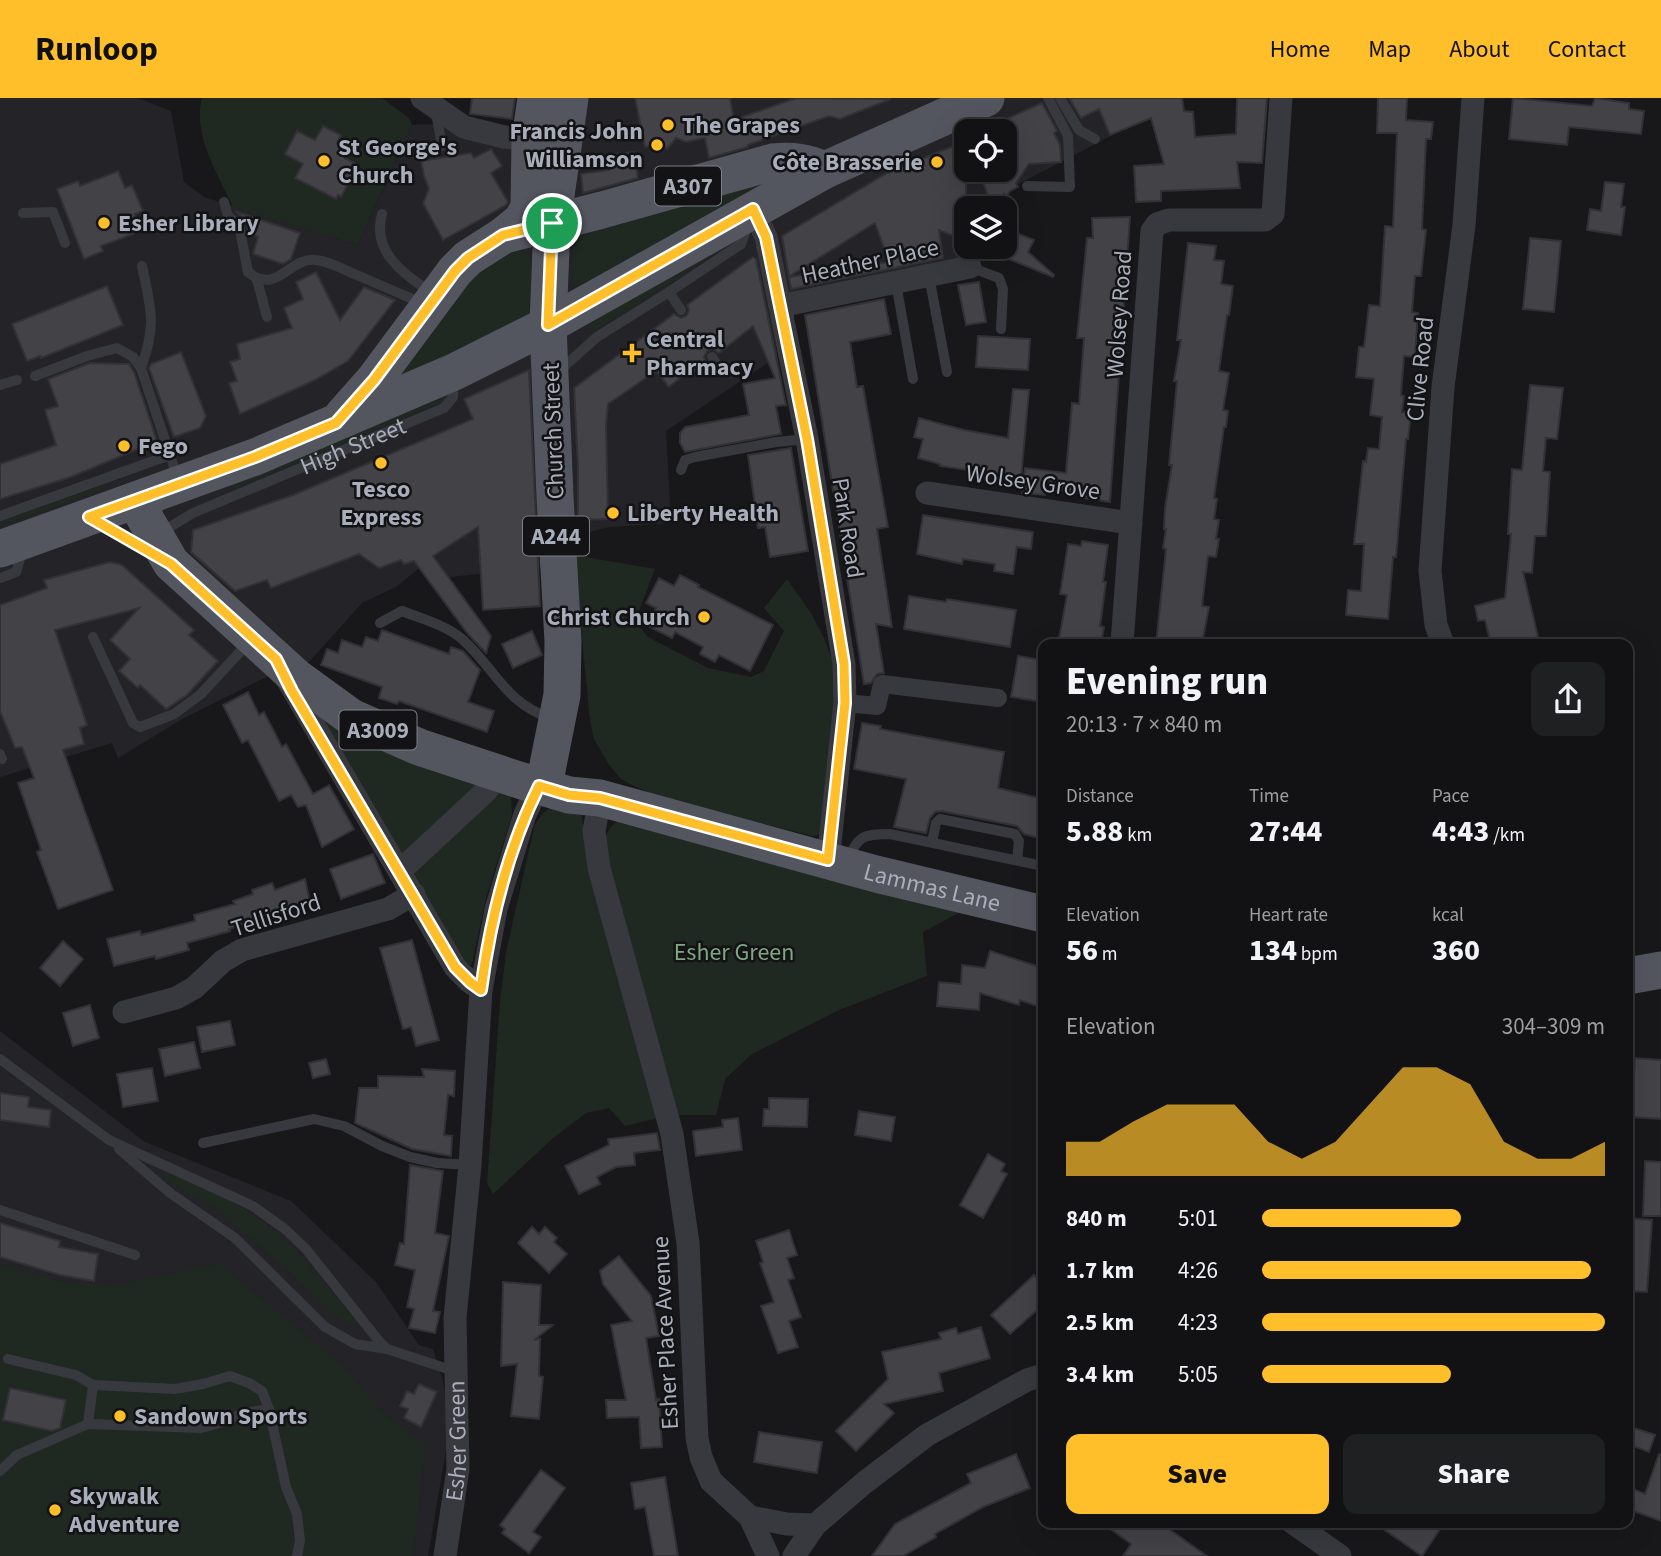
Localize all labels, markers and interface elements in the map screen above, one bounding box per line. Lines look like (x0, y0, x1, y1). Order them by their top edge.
text: Runloop (35, 26, 158, 73)
text: Home (1270, 32, 1330, 67)
text: Map (1368, 32, 1411, 67)
text: About (1449, 32, 1510, 67)
text: Contact (1548, 32, 1626, 67)
place label: The Grapes (682, 108, 800, 143)
place label: Francis John Williamson (509, 114, 643, 177)
marker: The Grapes (660, 117, 676, 133)
map controls (954, 119, 1017, 259)
button: locate (954, 119, 1017, 182)
place label: St George's Church (338, 130, 457, 193)
marker: Francis John Williamson (649, 137, 665, 153)
place label: Côte Brasserie (772, 145, 923, 180)
marker: St George's Church (316, 153, 332, 169)
marker: Côte Brasserie (929, 154, 945, 170)
road number: A307 (655, 166, 721, 206)
pin (522, 193, 582, 253)
button: layers (954, 196, 1017, 259)
icon: arrive (533, 204, 571, 242)
place label: Esher Library (118, 206, 259, 241)
marker: Esher Library (96, 215, 112, 231)
street label: Heather Place (798, 230, 942, 293)
street label: Wolsey Road (1098, 249, 1141, 379)
street label: Clive Road (1398, 315, 1443, 423)
place label: Central Pharmacy (646, 322, 754, 385)
marker: Central Pharmacy (624, 345, 640, 361)
street label: Church Street (534, 362, 573, 500)
street label: High Street (295, 409, 411, 484)
place label: Fego (138, 429, 188, 464)
marker: Fego (116, 438, 132, 454)
marker: Tesco Express (373, 455, 389, 471)
street label: Wolsey Grove (964, 456, 1102, 509)
place label: Tesco Express (340, 472, 422, 535)
street label: Park Road (822, 475, 873, 581)
place label: Liberty Health (627, 496, 779, 531)
marker: Liberty Health (605, 505, 621, 521)
road number: A244 (523, 516, 589, 556)
place label: Christ Church (546, 600, 690, 635)
marker: Christ Church (696, 609, 712, 625)
text: Evening run (1066, 655, 1268, 709)
button: share (1531, 662, 1605, 736)
text: 20:13 · 7 × 840 m (1066, 708, 1222, 741)
road number: A3009 (340, 710, 416, 750)
text: Distance (1066, 783, 1134, 810)
text: Time (1249, 783, 1289, 810)
text: Pace (1432, 783, 1469, 810)
text: 5.88 (1066, 810, 1123, 853)
text: 27:44 (1249, 810, 1322, 853)
text: 4:43 (1432, 810, 1489, 853)
text: km (1123, 822, 1152, 849)
text: /km (1489, 822, 1525, 849)
street label: Lammas Lane (860, 854, 1004, 921)
street label: Tellisford (227, 885, 326, 946)
text: Elevation (1066, 902, 1140, 929)
text: Heart rate (1249, 902, 1328, 929)
text: kcal (1432, 902, 1464, 929)
text: 56 (1066, 929, 1098, 972)
text: 134 (1249, 929, 1297, 972)
text: 360 (1432, 929, 1480, 972)
park label: Esher Green (674, 935, 794, 970)
text: m (1098, 941, 1118, 968)
text: bpm (1297, 941, 1338, 968)
text: Elevation (1066, 1010, 1156, 1043)
text: 304–309 m (1502, 1010, 1605, 1043)
text: 840 m (1066, 1202, 1127, 1235)
text: 5:01 (1178, 1202, 1218, 1235)
street label: Esher Place Avenue (643, 1235, 688, 1431)
text: 1.7 km (1066, 1254, 1134, 1287)
text: 4:26 (1178, 1254, 1218, 1287)
text: 2.5 km (1066, 1306, 1134, 1339)
text: 4:23 (1178, 1306, 1218, 1339)
text: 3.4 km (1066, 1358, 1134, 1391)
text: 5:05 (1178, 1358, 1218, 1391)
street label: Esher Green (436, 1380, 476, 1504)
place label: Sandown Sports (134, 1399, 307, 1434)
marker: Sandown Sports (112, 1408, 128, 1424)
button: Save (1066, 1434, 1329, 1514)
button: Share (1343, 1434, 1605, 1514)
place label: Skywalk Adventure (68, 1479, 180, 1542)
marker: Skywalk Adventure (47, 1502, 63, 1518)

